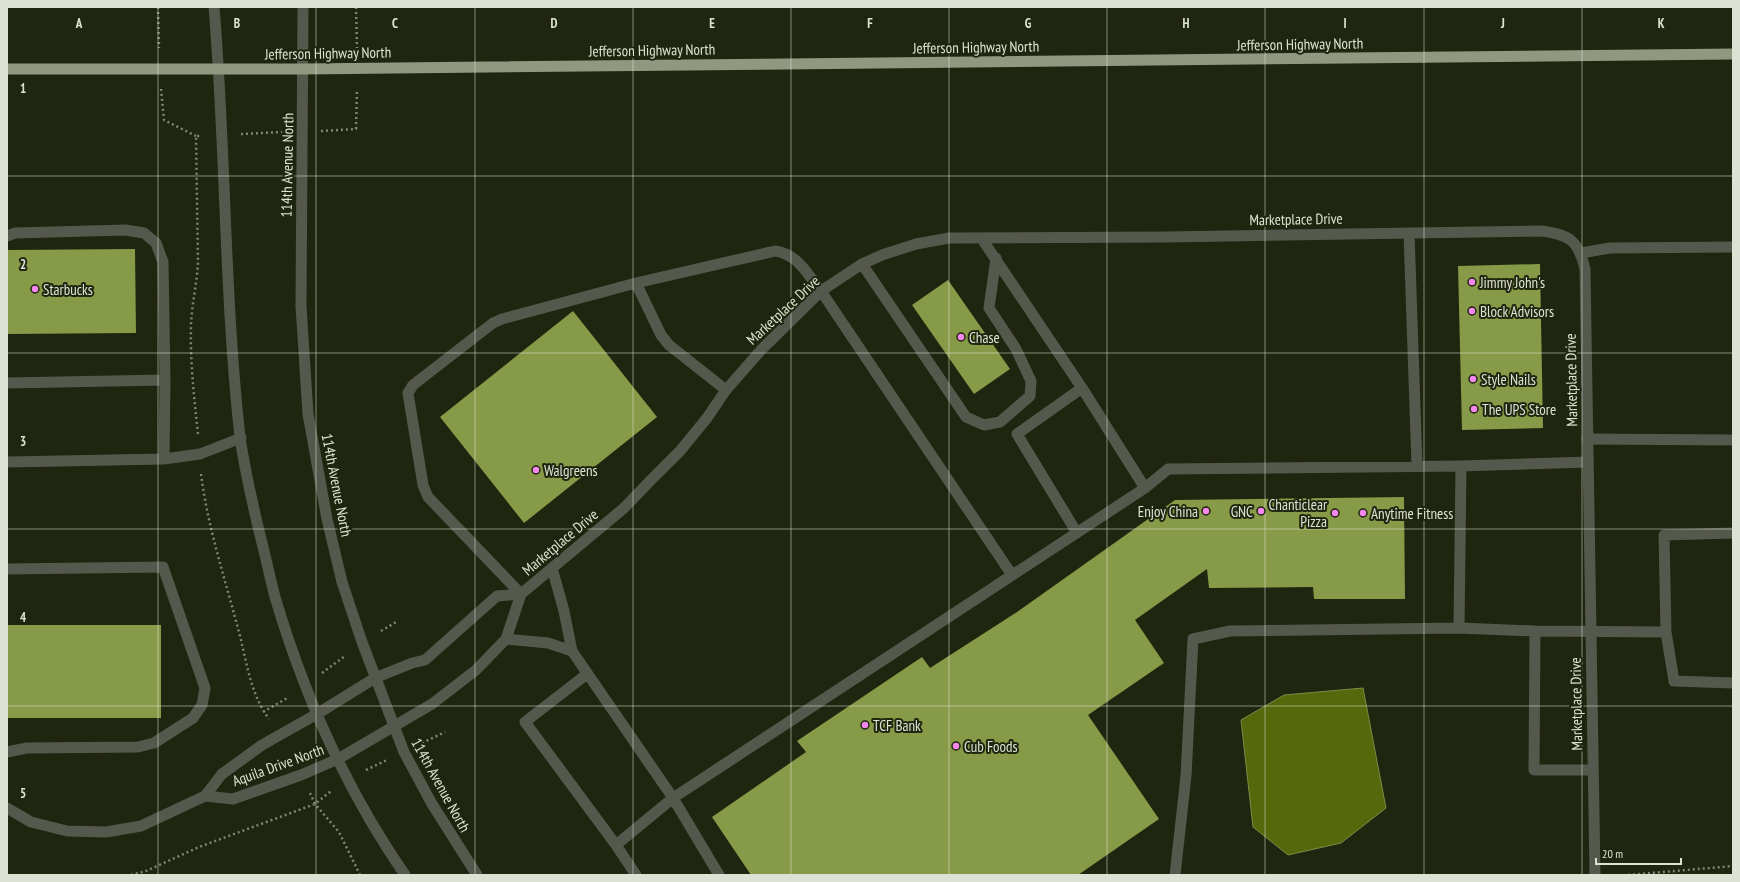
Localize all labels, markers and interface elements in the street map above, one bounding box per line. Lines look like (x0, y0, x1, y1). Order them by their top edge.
text: A (75, 15, 83, 32)
text: B (234, 15, 240, 32)
text: C (392, 15, 398, 32)
text: D (551, 15, 558, 32)
text: E (709, 15, 715, 32)
text: F (867, 15, 873, 32)
text: G (1025, 15, 1032, 32)
text: H (1183, 15, 1190, 32)
text: I (1343, 15, 1347, 32)
text: J (1500, 15, 1505, 32)
text: K (1658, 15, 1665, 32)
street label: Jefferson Highway North (1236, 33, 1363, 55)
street label: Jefferson Highway North (912, 36, 1039, 58)
street label: Jefferson Highway North (588, 39, 715, 61)
street label: Jefferson Highway North (264, 42, 391, 64)
text: 1 (20, 80, 26, 97)
street label: 114th Avenue North (277, 113, 297, 217)
street label: Marketplace Drive (1249, 209, 1343, 229)
text: 2 (20, 256, 26, 273)
street label: Marketplace Drive (742, 271, 824, 349)
place label: Jimmy John's (1479, 273, 1545, 292)
marker: Jimmy John's (1467, 277, 1477, 287)
place label: Starbucks (43, 280, 93, 299)
marker: Starbucks (30, 284, 40, 294)
place label: Block Advisors (1480, 302, 1554, 321)
marker: Block Advisors (1467, 306, 1477, 316)
place label: Chase (969, 328, 1000, 347)
marker: Chase (956, 332, 966, 342)
street label: Marketplace Drive (1561, 333, 1581, 427)
place label: Style Nails (1481, 370, 1536, 389)
marker: Style Nails (1468, 374, 1478, 384)
place label: The UPS Store (1482, 400, 1556, 419)
marker: The UPS Store (1469, 404, 1479, 414)
street label: 114th Avenue North (318, 432, 356, 538)
text: 3 (20, 433, 26, 450)
place label: Walgreens (544, 461, 598, 480)
marker: Walgreens (531, 465, 541, 475)
place label: Chanticlear Pizza (1268, 495, 1328, 531)
place label: Enjoy China (1138, 502, 1198, 521)
place label: GNC (1231, 502, 1253, 521)
place label: Anytime Fitness (1371, 504, 1453, 523)
street label: Marketplace Drive (518, 505, 602, 579)
marker: Enjoy China (1201, 506, 1211, 516)
marker: GNC (1256, 506, 1266, 516)
marker: Chanticlear Pizza (1330, 508, 1340, 518)
marker: Anytime Fitness (1358, 508, 1368, 518)
text: 4 (20, 609, 27, 626)
street label: Marketplace Drive (1566, 657, 1586, 751)
place label: TCF Bank (873, 716, 921, 735)
marker: TCF Bank (860, 720, 870, 730)
street label: 114th Avenue North (407, 735, 475, 835)
place label: Cub Foods (964, 737, 1018, 756)
street label: Aquila Drive North (230, 740, 326, 790)
marker: Cub Foods (951, 741, 961, 751)
text: 5 (20, 785, 26, 802)
scale bar (1596, 840, 1681, 866)
text: 20 m (1602, 846, 1623, 861)

